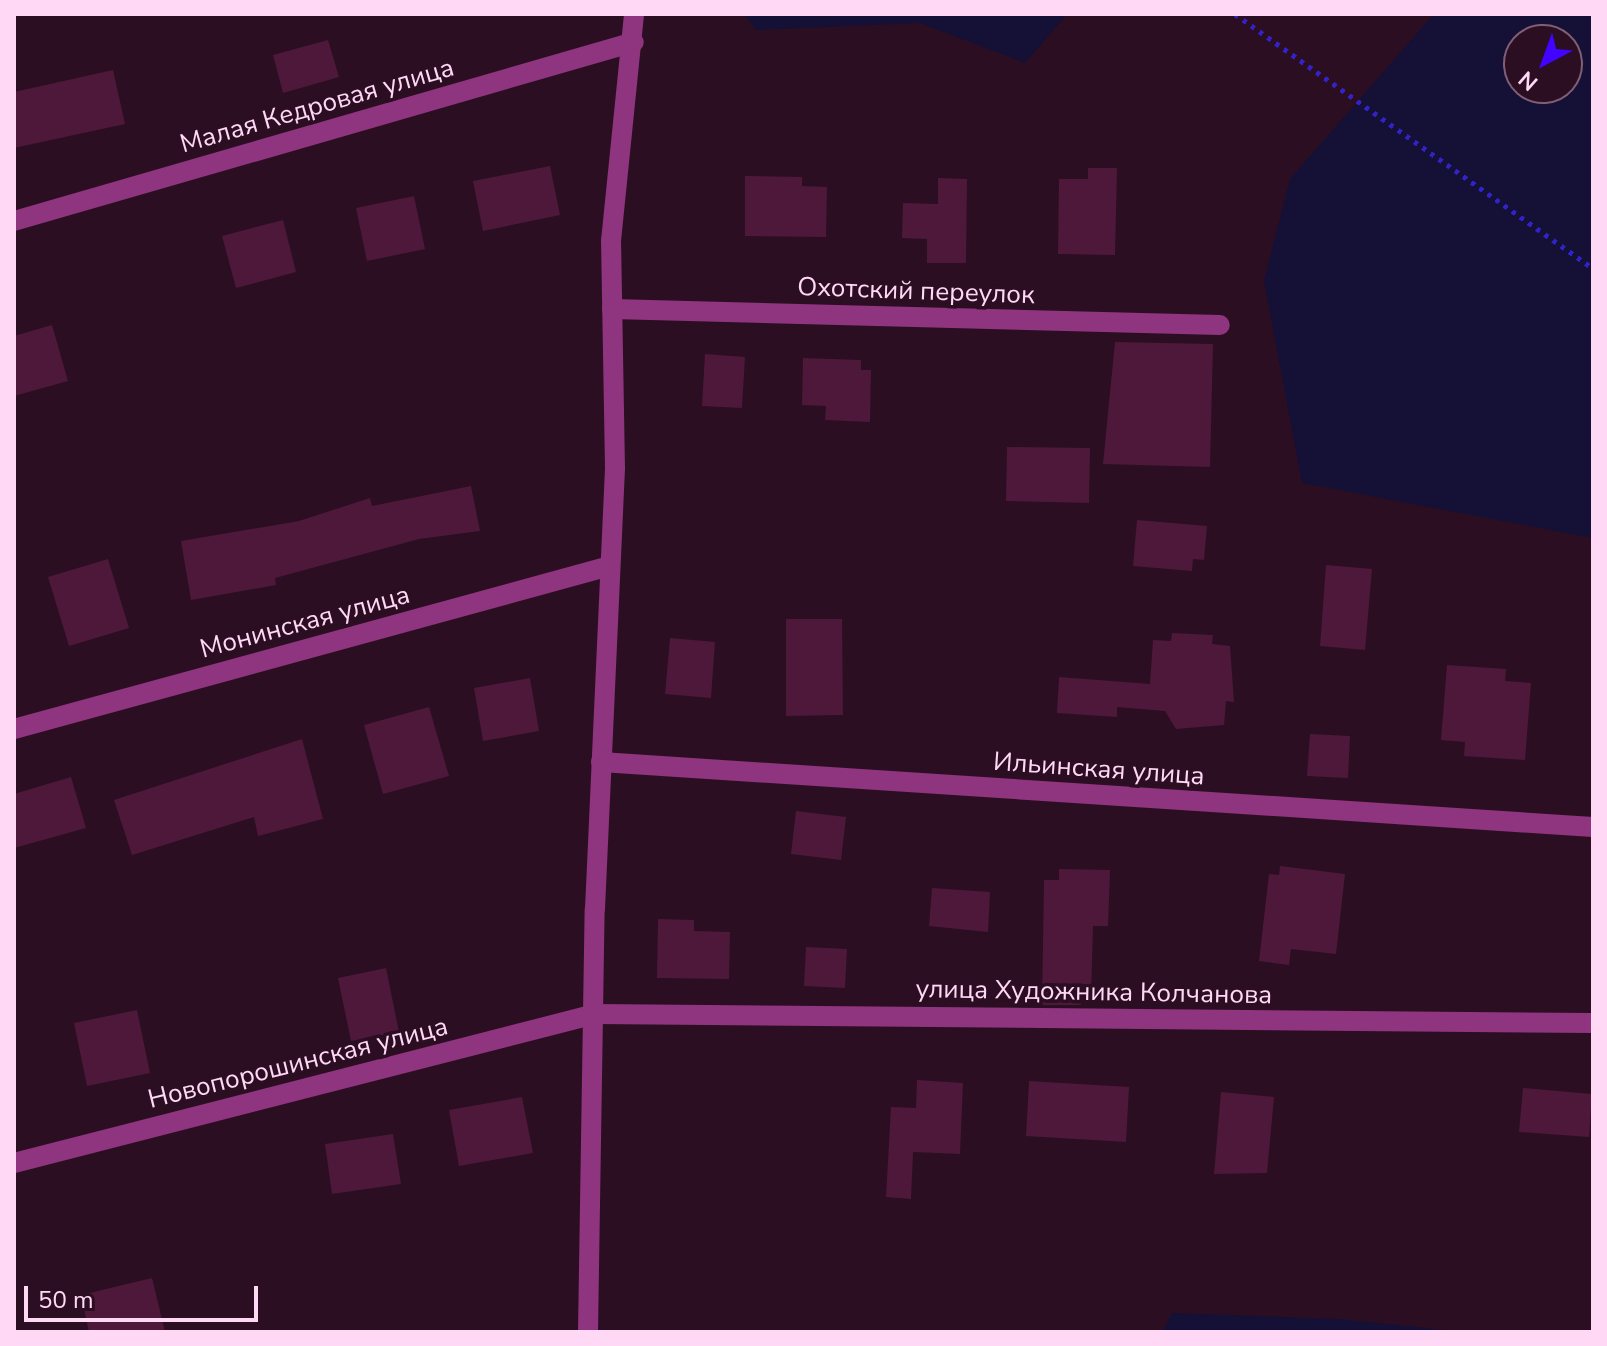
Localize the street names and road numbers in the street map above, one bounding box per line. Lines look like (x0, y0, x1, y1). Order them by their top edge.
street label: Малая Кедровая улица (176, 52, 458, 160)
street label: Охотский переулок (797, 271, 1035, 311)
street label: Монинская улица (197, 579, 413, 665)
street label: Ильинская улица (992, 746, 1206, 792)
street label: улица Художника Колчанова (915, 973, 1273, 1011)
street label: Новопорошинская улица (145, 1011, 451, 1115)

